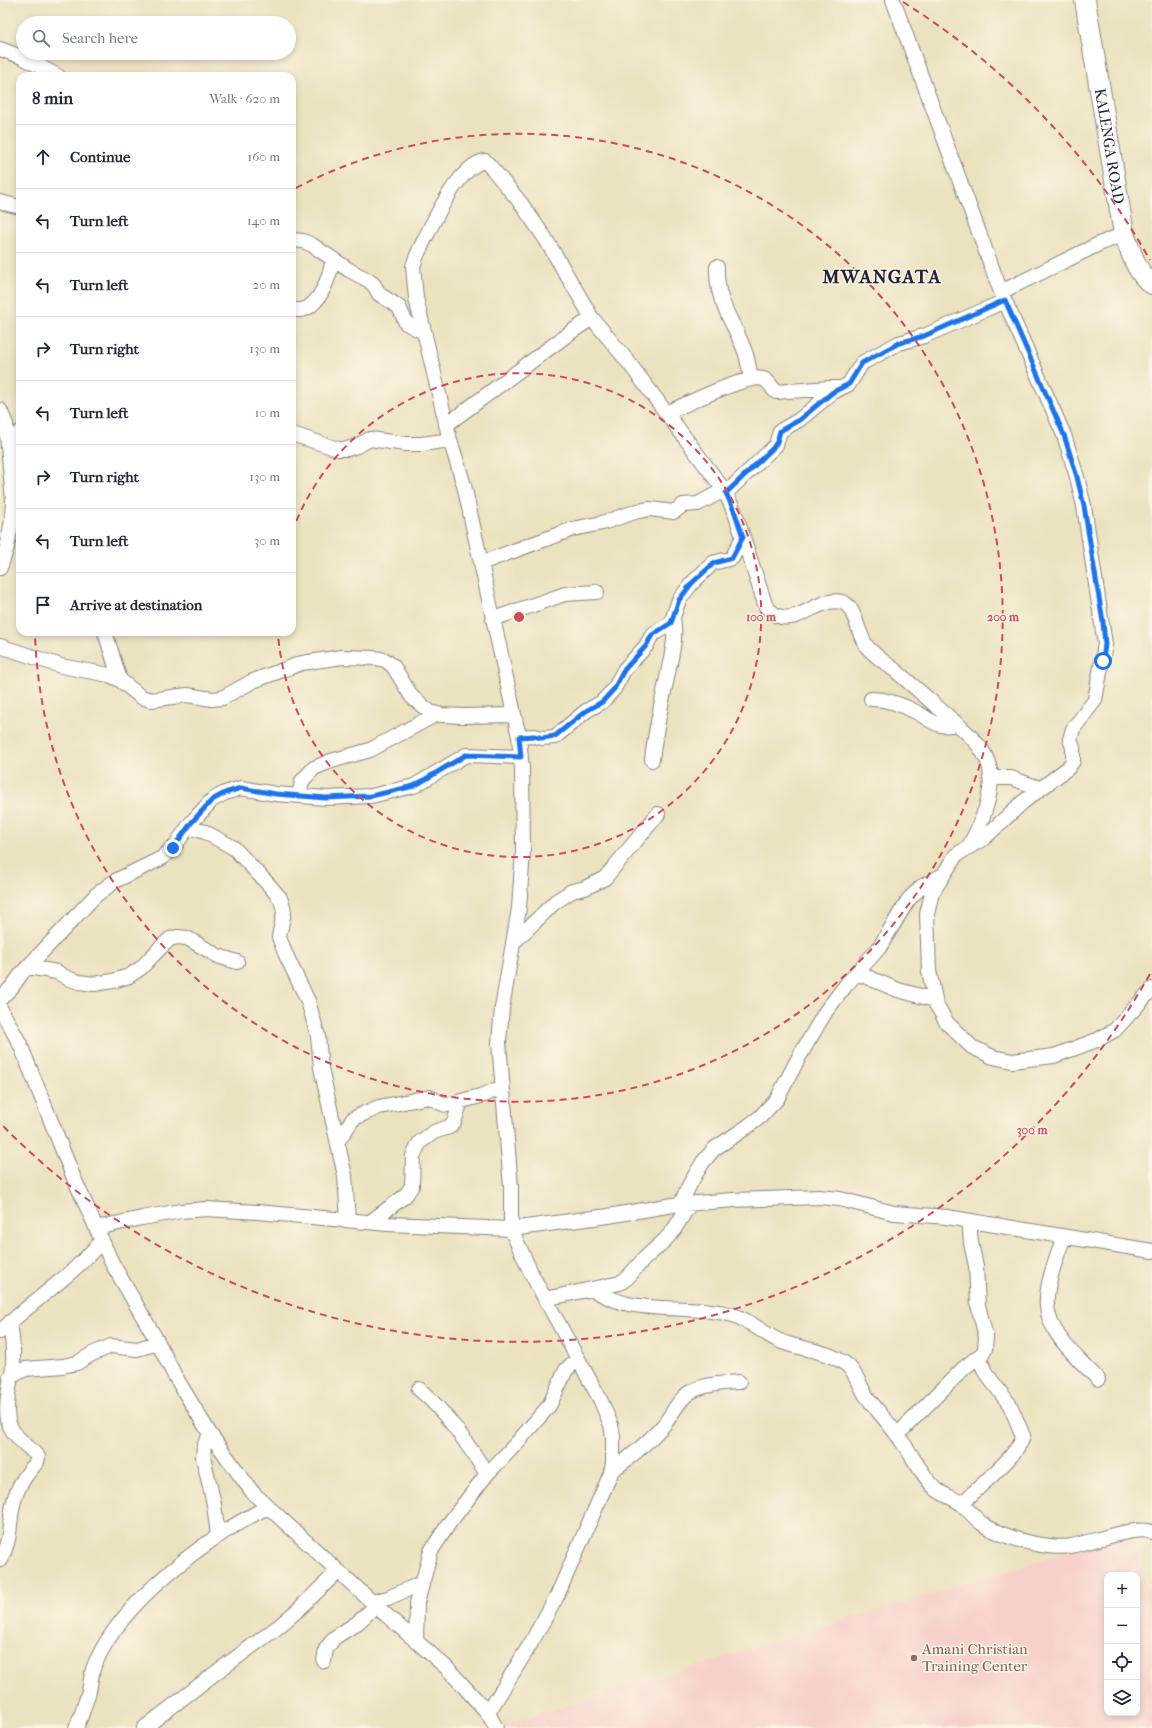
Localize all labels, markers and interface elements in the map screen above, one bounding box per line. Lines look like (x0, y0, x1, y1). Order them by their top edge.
search box (16, 16, 296, 60)
icon: search (30, 27, 52, 49)
text: Search here (62, 29, 138, 47)
street label: KALENGA ROAD (1091, 87, 1128, 205)
text: 8 min (32, 88, 73, 108)
text: Walk · 620 m (209, 91, 280, 106)
icon: ahead (32, 146, 54, 168)
text: Continue (70, 148, 130, 166)
text: 160 m (248, 149, 280, 164)
icon: left (32, 210, 54, 232)
text: Turn left (70, 212, 128, 230)
text: 140 m (247, 213, 280, 228)
district label: MWANGATA (821, 266, 942, 288)
icon: left (32, 274, 54, 296)
text: Turn left (70, 276, 128, 294)
text: 20 m (253, 277, 280, 292)
icon: right (32, 338, 54, 360)
text: Turn right (70, 340, 139, 358)
text: 130 m (249, 341, 280, 356)
icon: left (32, 402, 54, 424)
text: Turn left (70, 404, 128, 422)
text: 10 m (255, 405, 280, 420)
icon: right (32, 466, 54, 488)
text: Turn right (70, 468, 139, 486)
text: 130 m (249, 469, 280, 484)
icon: left (32, 530, 54, 552)
text: Turn left (70, 532, 128, 550)
text: 30 m (254, 533, 280, 548)
icon: arrive (32, 594, 54, 616)
text: Arrive at destination (70, 596, 202, 614)
centre of rings (512, 610, 526, 624)
text: 100 m (746, 610, 777, 624)
text: 200 m (987, 610, 1020, 624)
route start (1094, 652, 1112, 670)
route end (164, 839, 182, 857)
text: 300 m (1017, 1123, 1048, 1138)
map controls (1104, 1572, 1140, 1716)
button: + (1104, 1572, 1140, 1608)
button: − (1104, 1608, 1140, 1644)
place label: Amani Christian Training Center (921, 1640, 1028, 1675)
button: locate (1104, 1644, 1140, 1680)
marker: Amani Christian Training Center (909, 1653, 919, 1663)
button: layers (1104, 1680, 1140, 1716)

